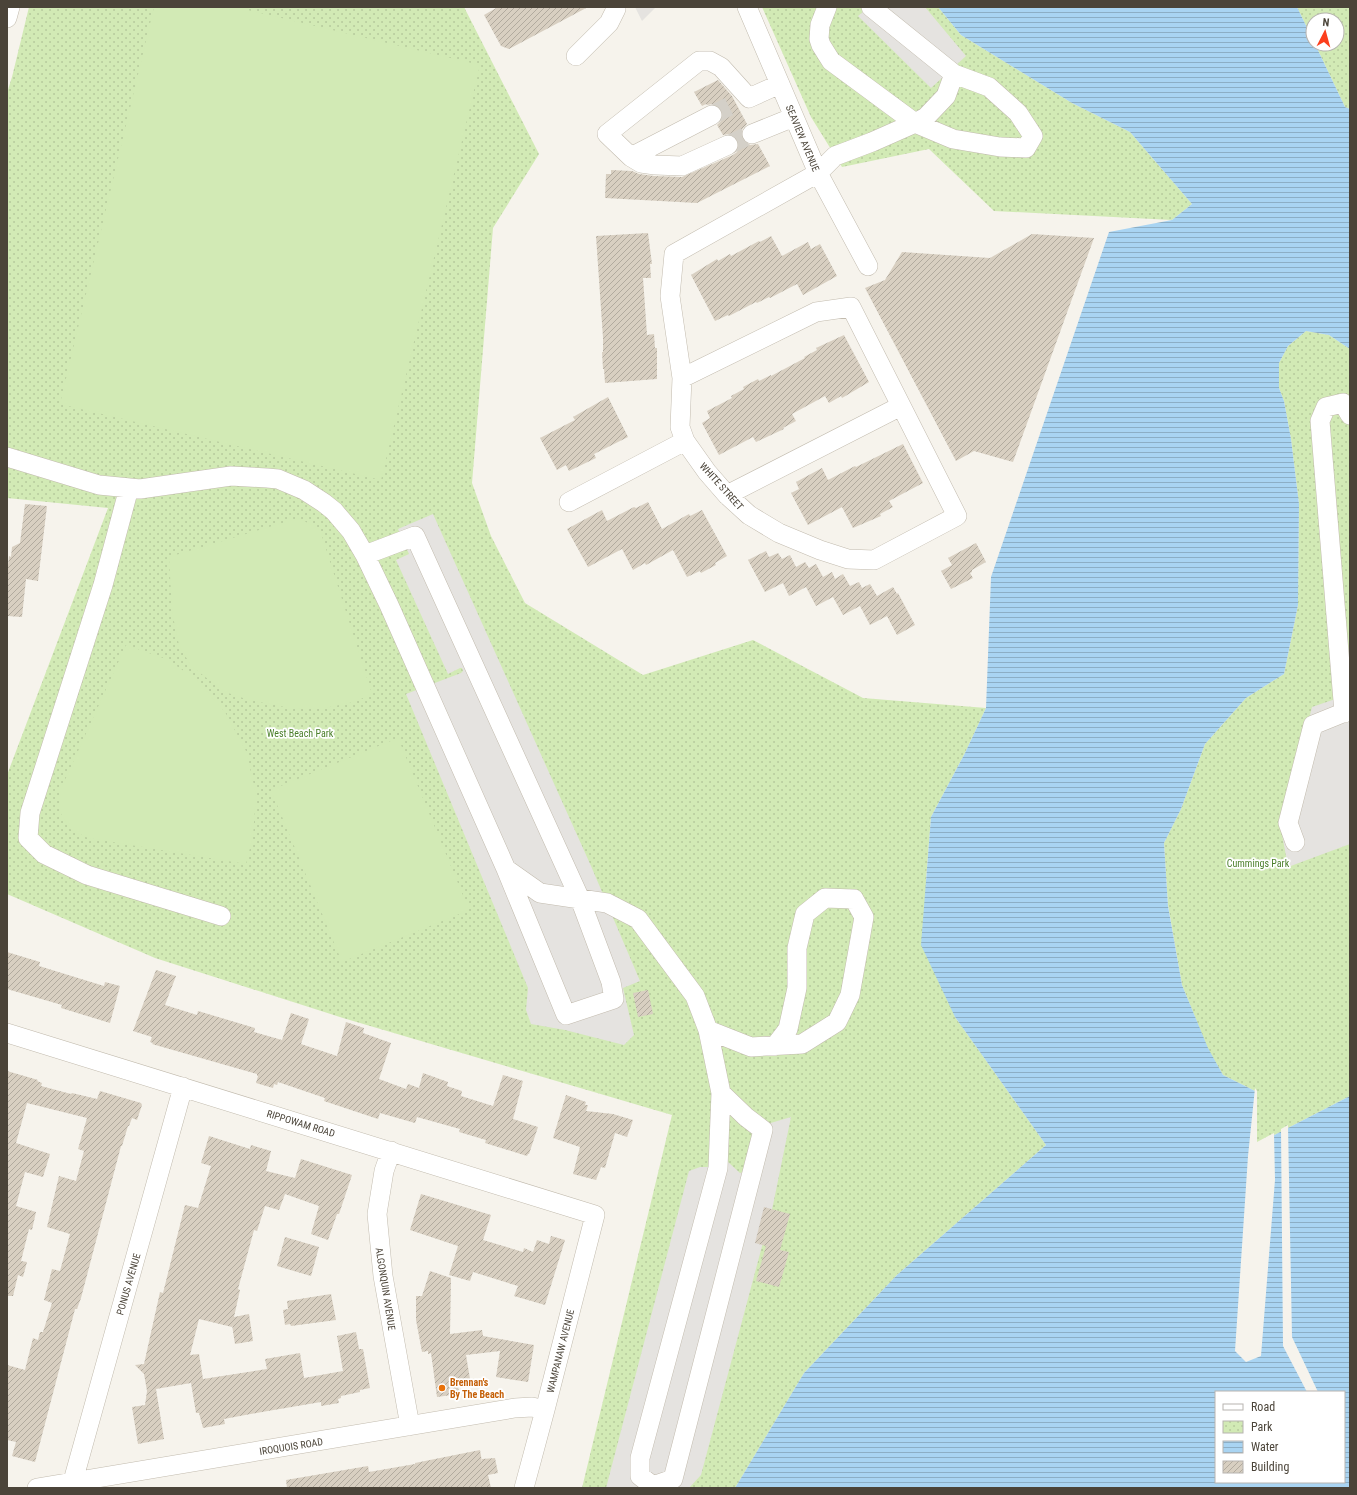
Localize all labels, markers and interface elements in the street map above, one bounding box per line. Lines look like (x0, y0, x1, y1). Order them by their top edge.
north arrow (1305, 12, 1345, 52)
text: N (1322, 16, 1330, 29)
street label: SEAVIEW AVENUE (784, 103, 822, 173)
street label: WHITE STREET (698, 461, 746, 512)
park label: West Beach Park (267, 728, 334, 739)
park label: Cummings Park (1227, 858, 1290, 869)
street label: RIPPOWAM ROAD (265, 1108, 337, 1139)
street label: ALGONQUIN AVENUE (374, 1247, 397, 1331)
street label: PONUS AVENUE (114, 1252, 143, 1316)
street label: WAMPANAW AVENUE (545, 1308, 576, 1394)
place label: Brennan's By The Beach (450, 1377, 504, 1400)
marker: Brennan's By The Beach (437, 1383, 447, 1393)
legend (1215, 1391, 1345, 1483)
text: Road (1251, 1400, 1275, 1414)
text: Park (1251, 1420, 1273, 1434)
street label: IROQUOIS ROAD (259, 1436, 324, 1457)
text: Water (1251, 1440, 1279, 1454)
text: Building (1251, 1460, 1289, 1474)

